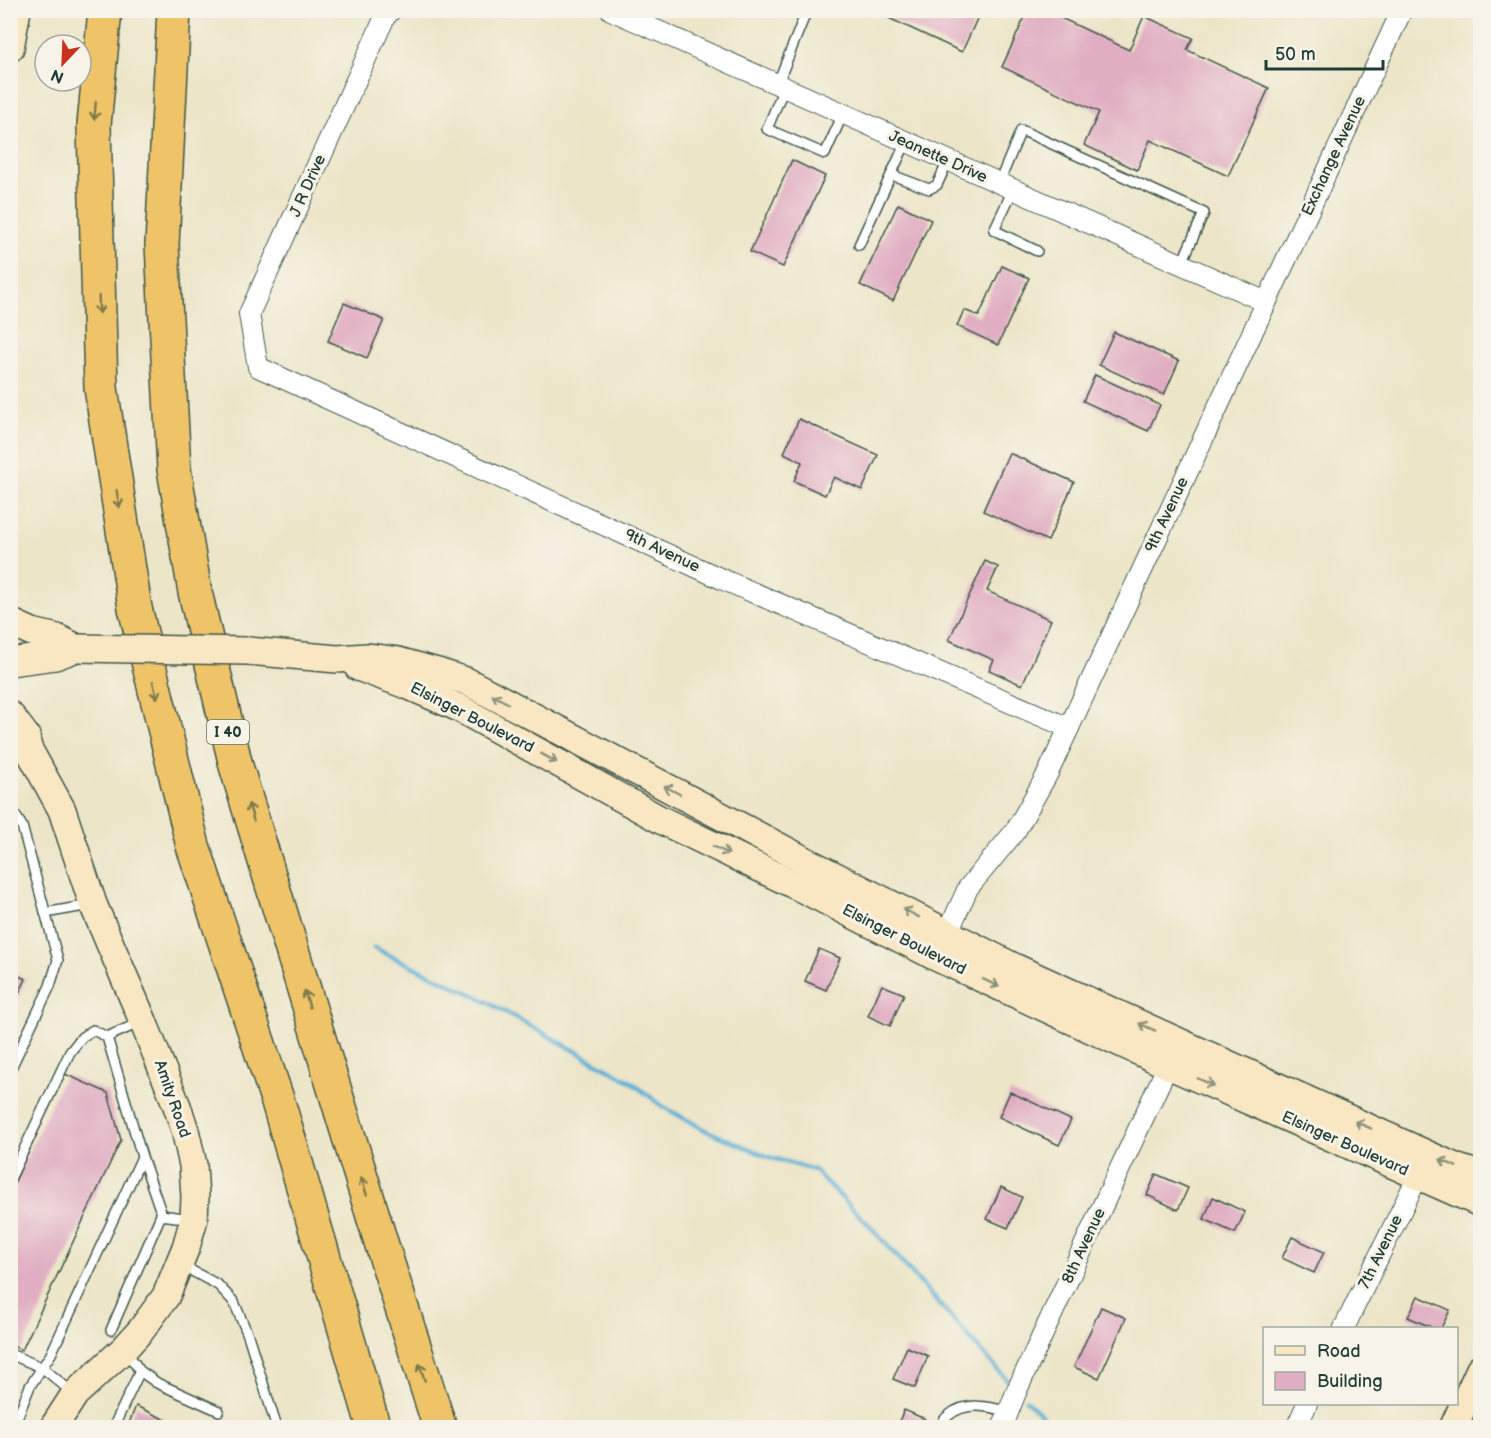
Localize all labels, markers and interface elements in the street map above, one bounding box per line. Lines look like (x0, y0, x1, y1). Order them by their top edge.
north arrow (33, 33, 93, 93)
scale bar (1266, 33, 1383, 71)
text: 50 m (1275, 44, 1316, 65)
text: N (48, 64, 67, 87)
street label: Exchange Avenue (1298, 93, 1370, 219)
one-way arrow (89, 100, 100, 120)
street label: Jeanette Drive (886, 127, 991, 187)
street label: J R Drive (286, 151, 330, 220)
one-way arrow (93, 295, 105, 315)
street label: 9th Avenue (1141, 474, 1193, 556)
one-way arrow (113, 489, 124, 508)
street label: 9th Avenue (621, 525, 703, 577)
street label: Elsinger Boulevard (407, 679, 537, 757)
one-way arrow (149, 681, 161, 700)
one-way arrow (491, 693, 509, 705)
road number: I 40 (207, 720, 249, 744)
one-way arrow (540, 752, 557, 764)
one-way arrow (664, 784, 682, 795)
one-way arrow (245, 803, 256, 822)
one-way arrow (712, 845, 730, 856)
street label: Elsinger Boulevard (839, 901, 969, 979)
one-way arrow (902, 907, 920, 919)
one-way arrow (982, 978, 1000, 989)
one-way arrow (301, 990, 312, 1009)
one-way arrow (1138, 1021, 1156, 1032)
street label: Amity Road (150, 1058, 194, 1140)
one-way arrow (1197, 1077, 1215, 1089)
street label: Elsinger Boulevard (1279, 1108, 1411, 1180)
one-way arrow (1354, 1119, 1373, 1130)
one-way arrow (1439, 1157, 1457, 1169)
one-way arrow (358, 1177, 369, 1196)
street label: 8th Avenue (1058, 1205, 1110, 1287)
street label: 7th Avenue (1355, 1212, 1407, 1292)
legend (1263, 1327, 1458, 1405)
text: Road (1317, 1341, 1361, 1362)
one-way arrow (416, 1363, 427, 1382)
text: Building (1317, 1371, 1383, 1392)

